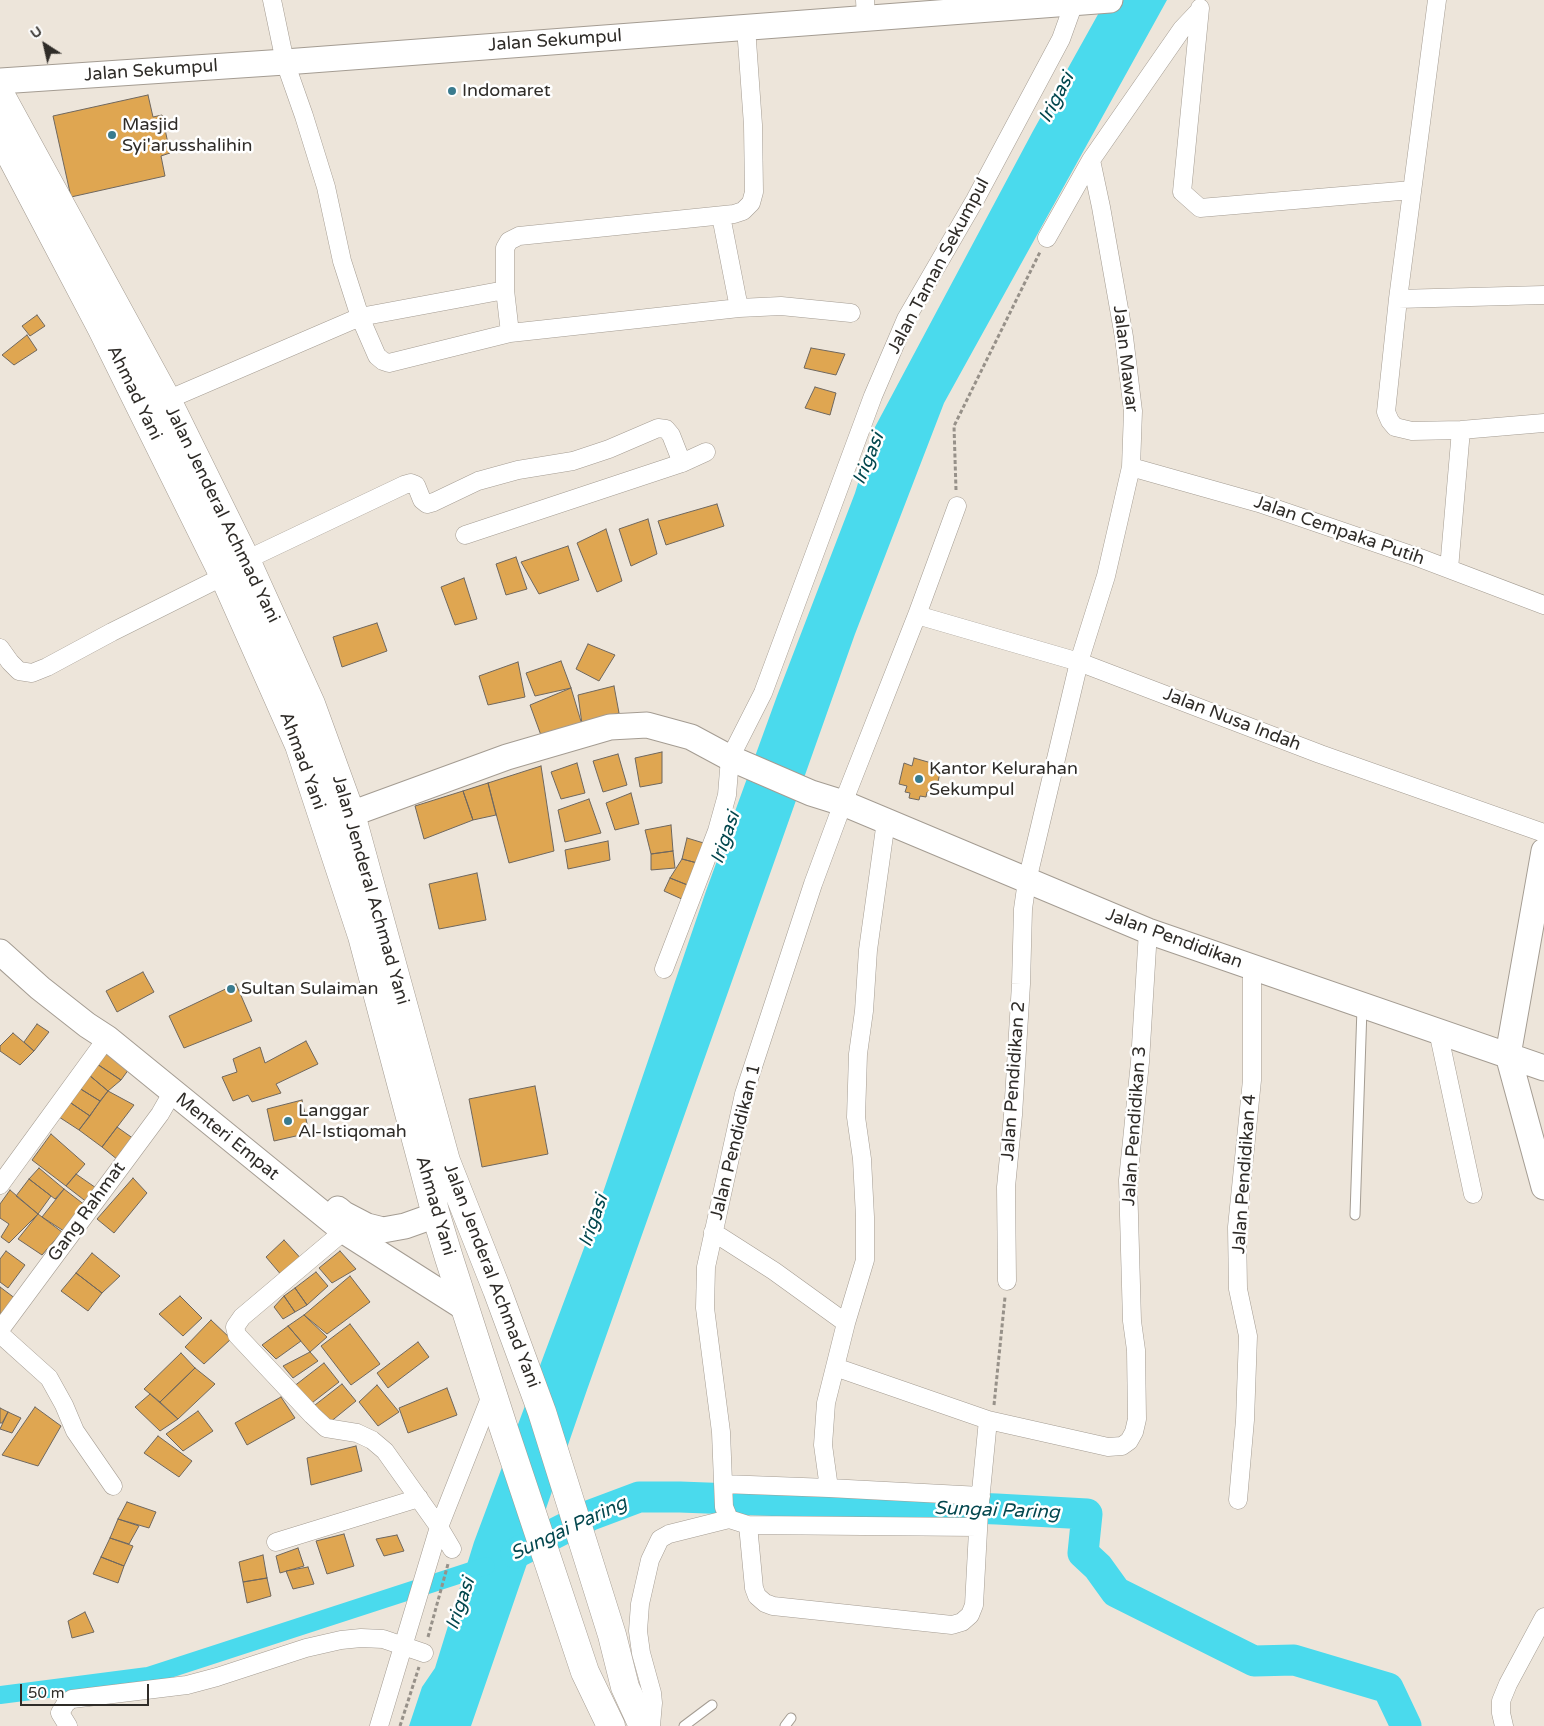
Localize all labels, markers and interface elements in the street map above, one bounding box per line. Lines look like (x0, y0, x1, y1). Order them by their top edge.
north arrow (20, 20, 70, 70)
text: U (27, 22, 45, 42)
street label: Jalan Sekumpul (487, 26, 623, 56)
street label: Jalan Sekumpul (83, 56, 219, 86)
water label: Irigasi (1034, 69, 1080, 127)
place label: Indomaret (462, 80, 551, 102)
marker: Indomaret (446, 85, 458, 97)
place label: Masjid Syi'arusshalihin (122, 114, 252, 156)
marker: Masjid Syi'arusshalihin (106, 129, 118, 141)
street label: Jalan Taman Sekumpul (883, 174, 995, 358)
street label: Jalan Mawar (1108, 304, 1142, 414)
street label: Ahmad Yani (102, 342, 166, 444)
street label: Jalan Jenderal Achmad Yani (160, 403, 284, 627)
water label: Irigasi (848, 430, 890, 488)
street label: Jalan Cempaka Putih (1251, 492, 1427, 570)
street label: Jalan Nusa Indah (1160, 684, 1304, 756)
street label: Ahmad Yani (274, 709, 330, 813)
place label: Kantor Kelurahan Sekumpul (929, 758, 1078, 801)
street label: Jalan Jenderal Achmad Yani (327, 773, 413, 1007)
marker: Kantor Kelurahan Sekumpul (913, 773, 925, 785)
water label: Irigasi (706, 809, 746, 867)
street label: Jalan Pendidikan (1103, 904, 1245, 974)
place label: Sultan Sulaiman (241, 978, 379, 1000)
marker: Sultan Sulaiman (225, 983, 237, 995)
street label: Jalan Pendidikan 2 (998, 1000, 1030, 1162)
street label: Jalan Pendidikan 3 (1119, 1045, 1151, 1207)
street label: Jalan Pendidikan 1 (706, 1062, 766, 1222)
street label: Menteri Empat (171, 1089, 283, 1185)
street label: Jalan Pendidikan 4 (1229, 1093, 1261, 1255)
place label: Langgar Al-Istiqomah (298, 1100, 407, 1142)
marker: Langgar Al-Istiqomah (282, 1115, 294, 1127)
street label: Ahmad Yani (410, 1154, 460, 1258)
street label: Gang Rahmat (44, 1158, 130, 1266)
street label: Jalan Jenderal Achmad Yani (438, 1161, 544, 1391)
water label: Irigasi (574, 1192, 614, 1250)
water label: Sungai Paring (507, 1492, 631, 1566)
water label: Sungai Paring (934, 1497, 1060, 1525)
water label: Irigasi (441, 1575, 481, 1633)
scale bar (22, 1674, 151, 1706)
text: 50 m (28, 1684, 65, 1702)

